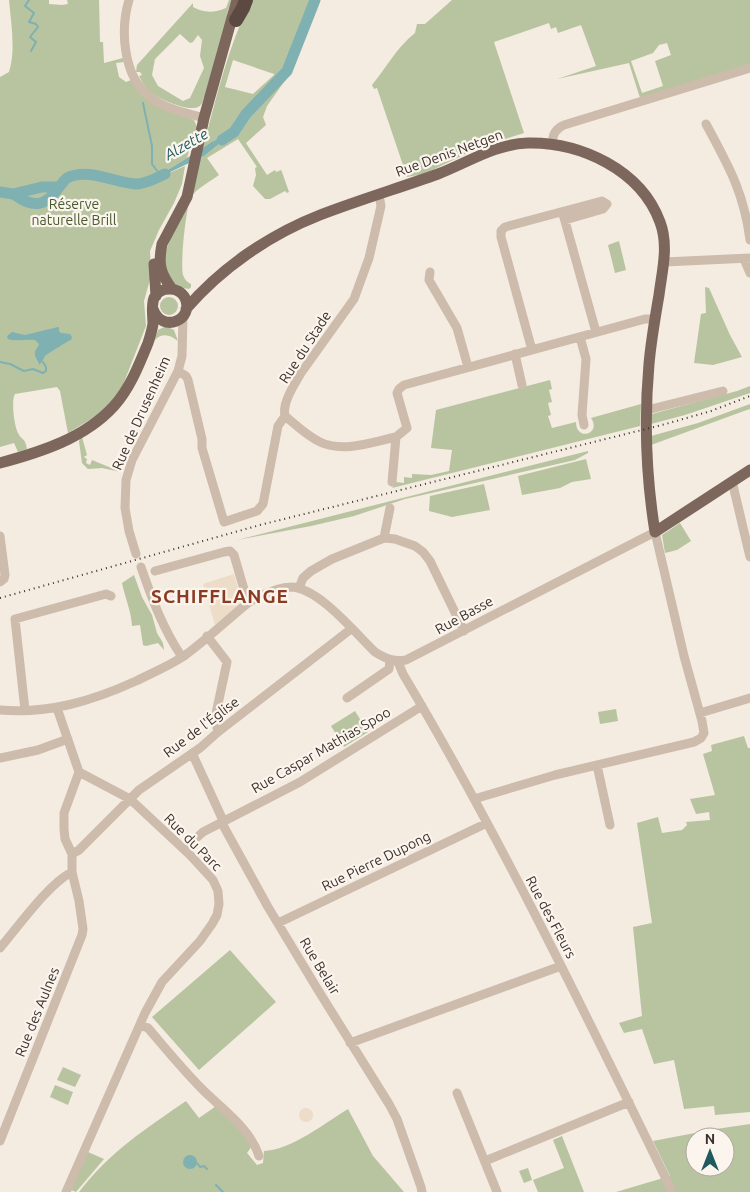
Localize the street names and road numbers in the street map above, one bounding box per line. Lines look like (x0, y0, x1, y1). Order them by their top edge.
street label: Rue Denis Netgen (393, 126, 505, 180)
street label: Rue du Stade (276, 308, 334, 386)
street label: Rue de Drusenheim (109, 354, 173, 472)
street label: Rue Basse (432, 593, 496, 637)
street label: Rue de l'Église (159, 693, 242, 761)
street label: Rue Caspar Mathias Spoo (249, 704, 393, 796)
street label: Rue du Parc (161, 810, 225, 874)
street label: Rue Pierre Dupong (319, 828, 433, 894)
street label: Rue des Fleurs (523, 873, 579, 961)
street label: Rue Belair (297, 935, 344, 998)
street label: Rue des Aulnes (12, 965, 62, 1059)

